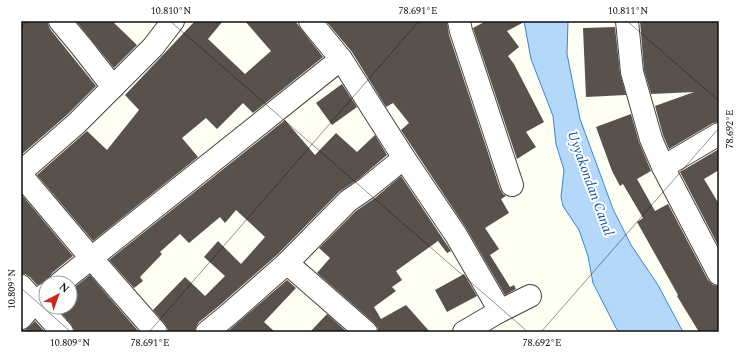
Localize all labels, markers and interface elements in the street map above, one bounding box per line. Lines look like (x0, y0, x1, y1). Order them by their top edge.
text: 10.810°N (151, 3, 191, 19)
text: 78.691°E (398, 3, 438, 19)
text: 10.811°N (608, 3, 648, 19)
text: 78.692°E (722, 109, 738, 149)
water label: Uyyakondan Canal (562, 128, 619, 239)
text: 10.809°N (4, 269, 20, 309)
north arrow (38, 275, 78, 315)
text: N (55, 278, 73, 297)
text: 10.809°N (50, 335, 90, 351)
text: 78.691°E (130, 335, 170, 351)
text: 78.692°E (522, 335, 562, 351)

